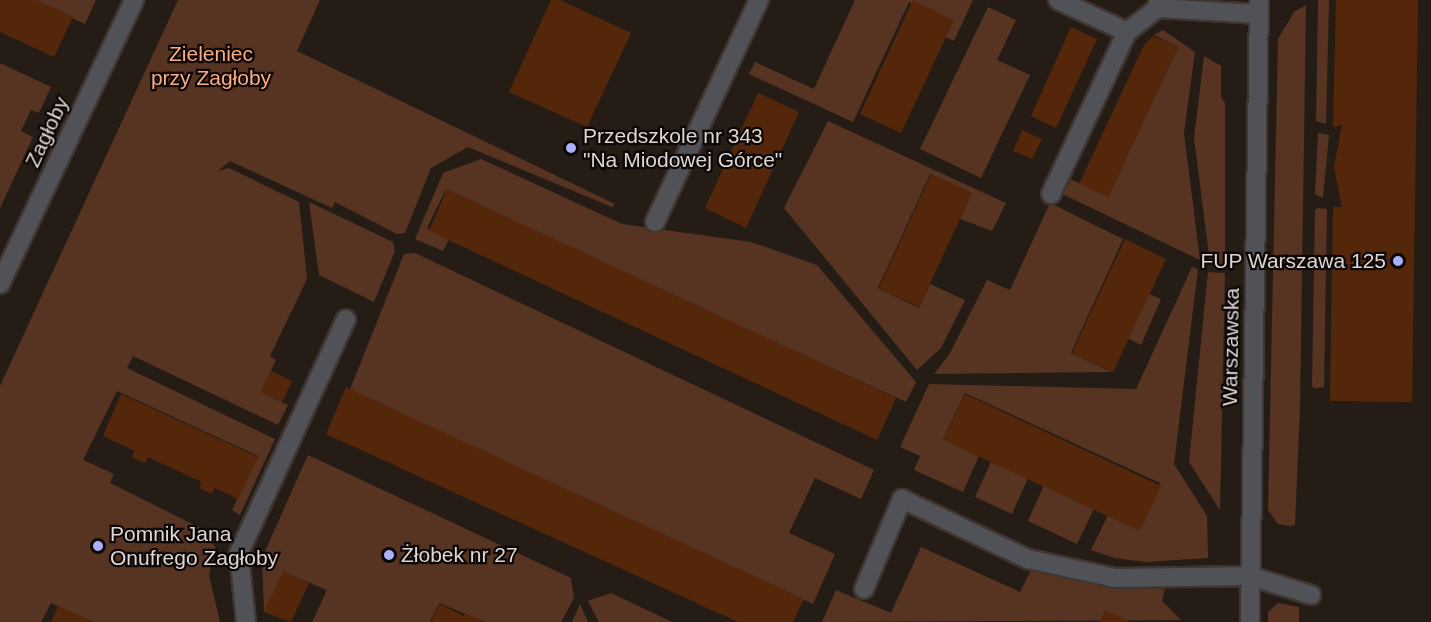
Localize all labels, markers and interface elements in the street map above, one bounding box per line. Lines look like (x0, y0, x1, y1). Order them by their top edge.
park label: Zieleniec przy Zagłoby (151, 41, 271, 91)
street label: Zagłoby (20, 93, 74, 171)
place label: Przedszkole nr 343 "Na Miodowej Górce" (583, 123, 782, 173)
marker: Przedszkole nr 343 "Na Miodowej Górce" (564, 141, 578, 155)
place label: FUP Warszawa 125 (1200, 248, 1386, 274)
marker: FUP Warszawa 125 (1391, 254, 1405, 268)
street label: Warszawska (1217, 288, 1245, 406)
place label: Pomnik Jana Onufrego Zagłoby (110, 521, 278, 571)
marker: Pomnik Jana Onufrego Zagłoby (91, 539, 105, 553)
place label: Żłobek nr 27 (401, 542, 518, 568)
marker: Żłobek nr 27 (382, 548, 396, 562)

